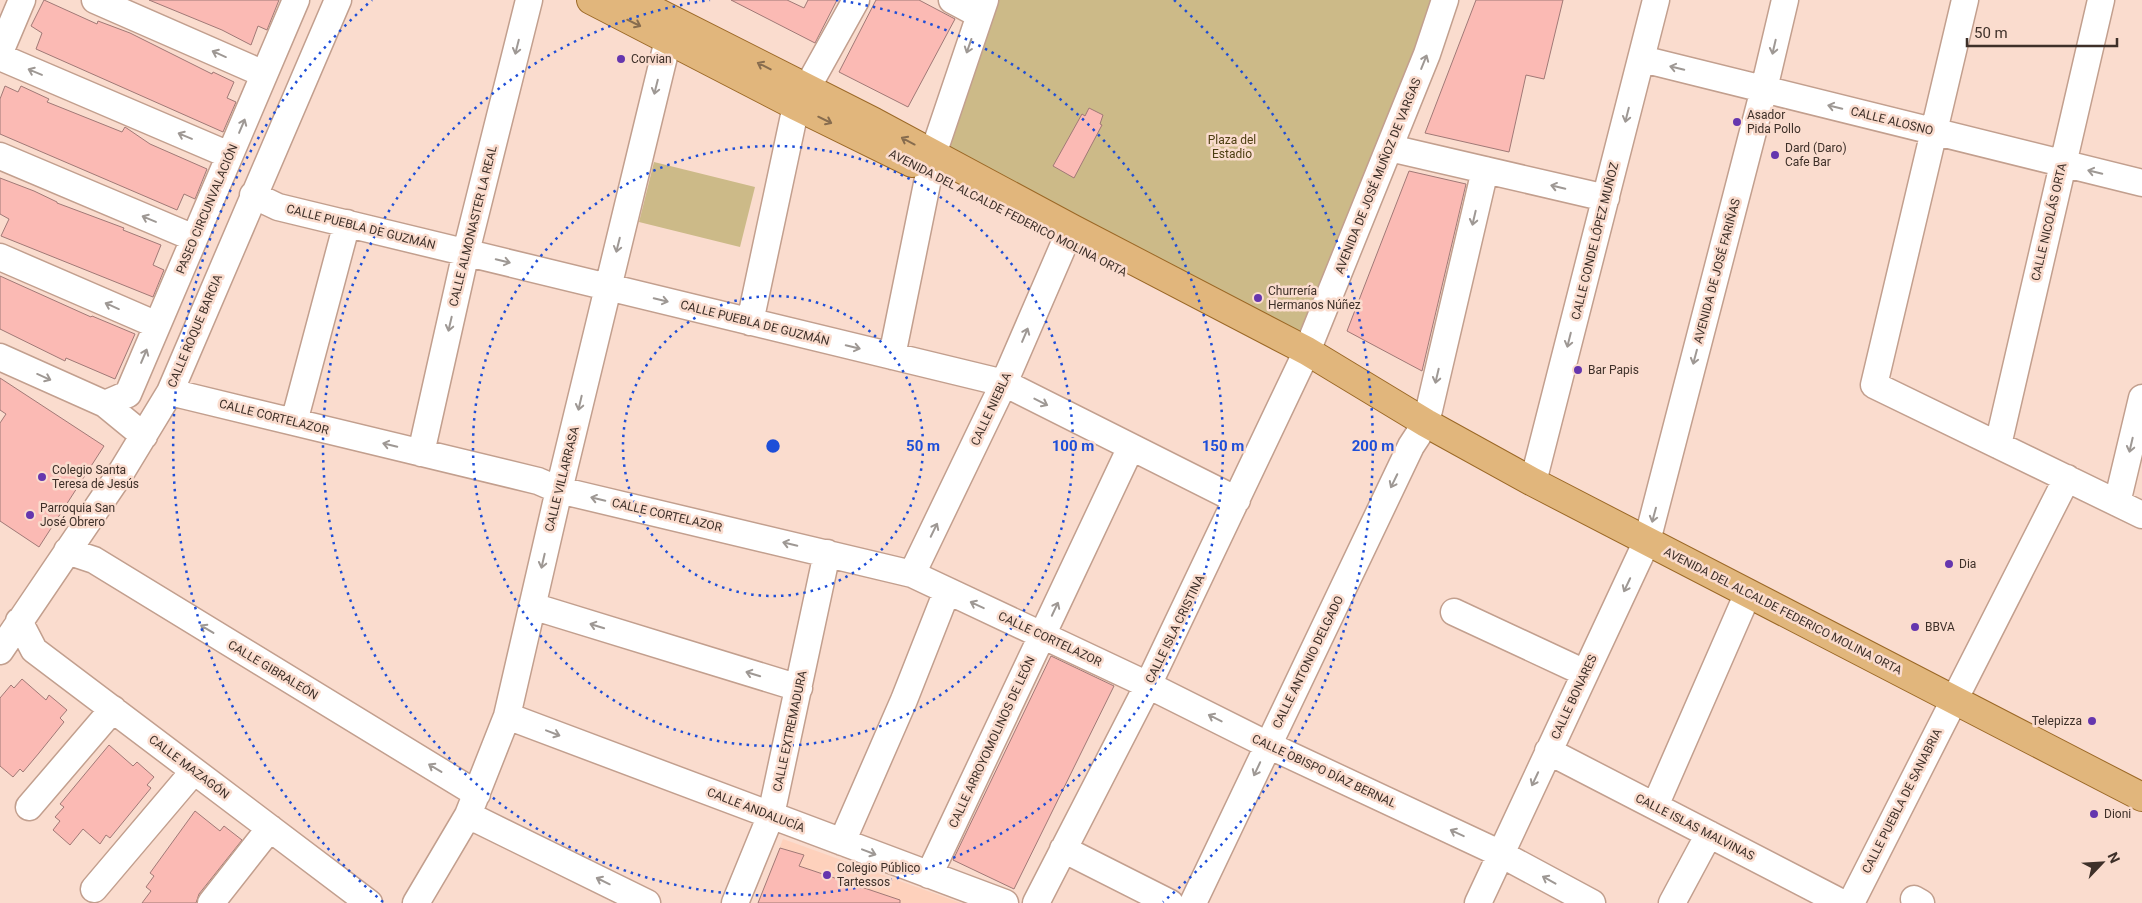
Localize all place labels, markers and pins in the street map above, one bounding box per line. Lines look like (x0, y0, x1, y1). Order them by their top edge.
place label: Corvian (631, 52, 672, 66)
marker: Corvian (615, 53, 627, 65)
place label: Asador Pida Pollo (1747, 108, 1801, 136)
marker: Asador Pida Pollo (1731, 116, 1743, 128)
place label: Dard (Daro) Cafe Bar (1785, 141, 1847, 169)
marker: Dard (Daro) Cafe Bar (1769, 149, 1781, 161)
place label: Churrería Hermanos Núñez (1268, 284, 1361, 312)
marker: Churrería Hermanos Núñez (1252, 292, 1264, 304)
place label: Bar Papis (1588, 363, 1639, 377)
marker: Bar Papis (1572, 364, 1584, 376)
centre of rings (764, 437, 782, 455)
place label: Colegio Santa Teresa de Jesús (52, 463, 139, 491)
marker: Colegio Santa Teresa de Jesús (36, 471, 48, 483)
place label: Parroquia San José Obrero (40, 501, 115, 529)
marker: Parroquia San José Obrero (24, 509, 36, 521)
place label: Dia (1959, 557, 1976, 571)
marker: Dia (1943, 558, 1955, 570)
place label: BBVA (1925, 620, 1955, 634)
marker: BBVA (1909, 621, 1921, 633)
place label: Telepizza (2032, 714, 2082, 728)
marker: Telepizza (2086, 715, 2098, 727)
place label: Dioni (2104, 807, 2131, 821)
marker: Dioni (2088, 808, 2100, 820)
place label: Colegio Público Tartessos (837, 861, 920, 889)
marker: Colegio Público Tartessos (821, 869, 833, 881)

